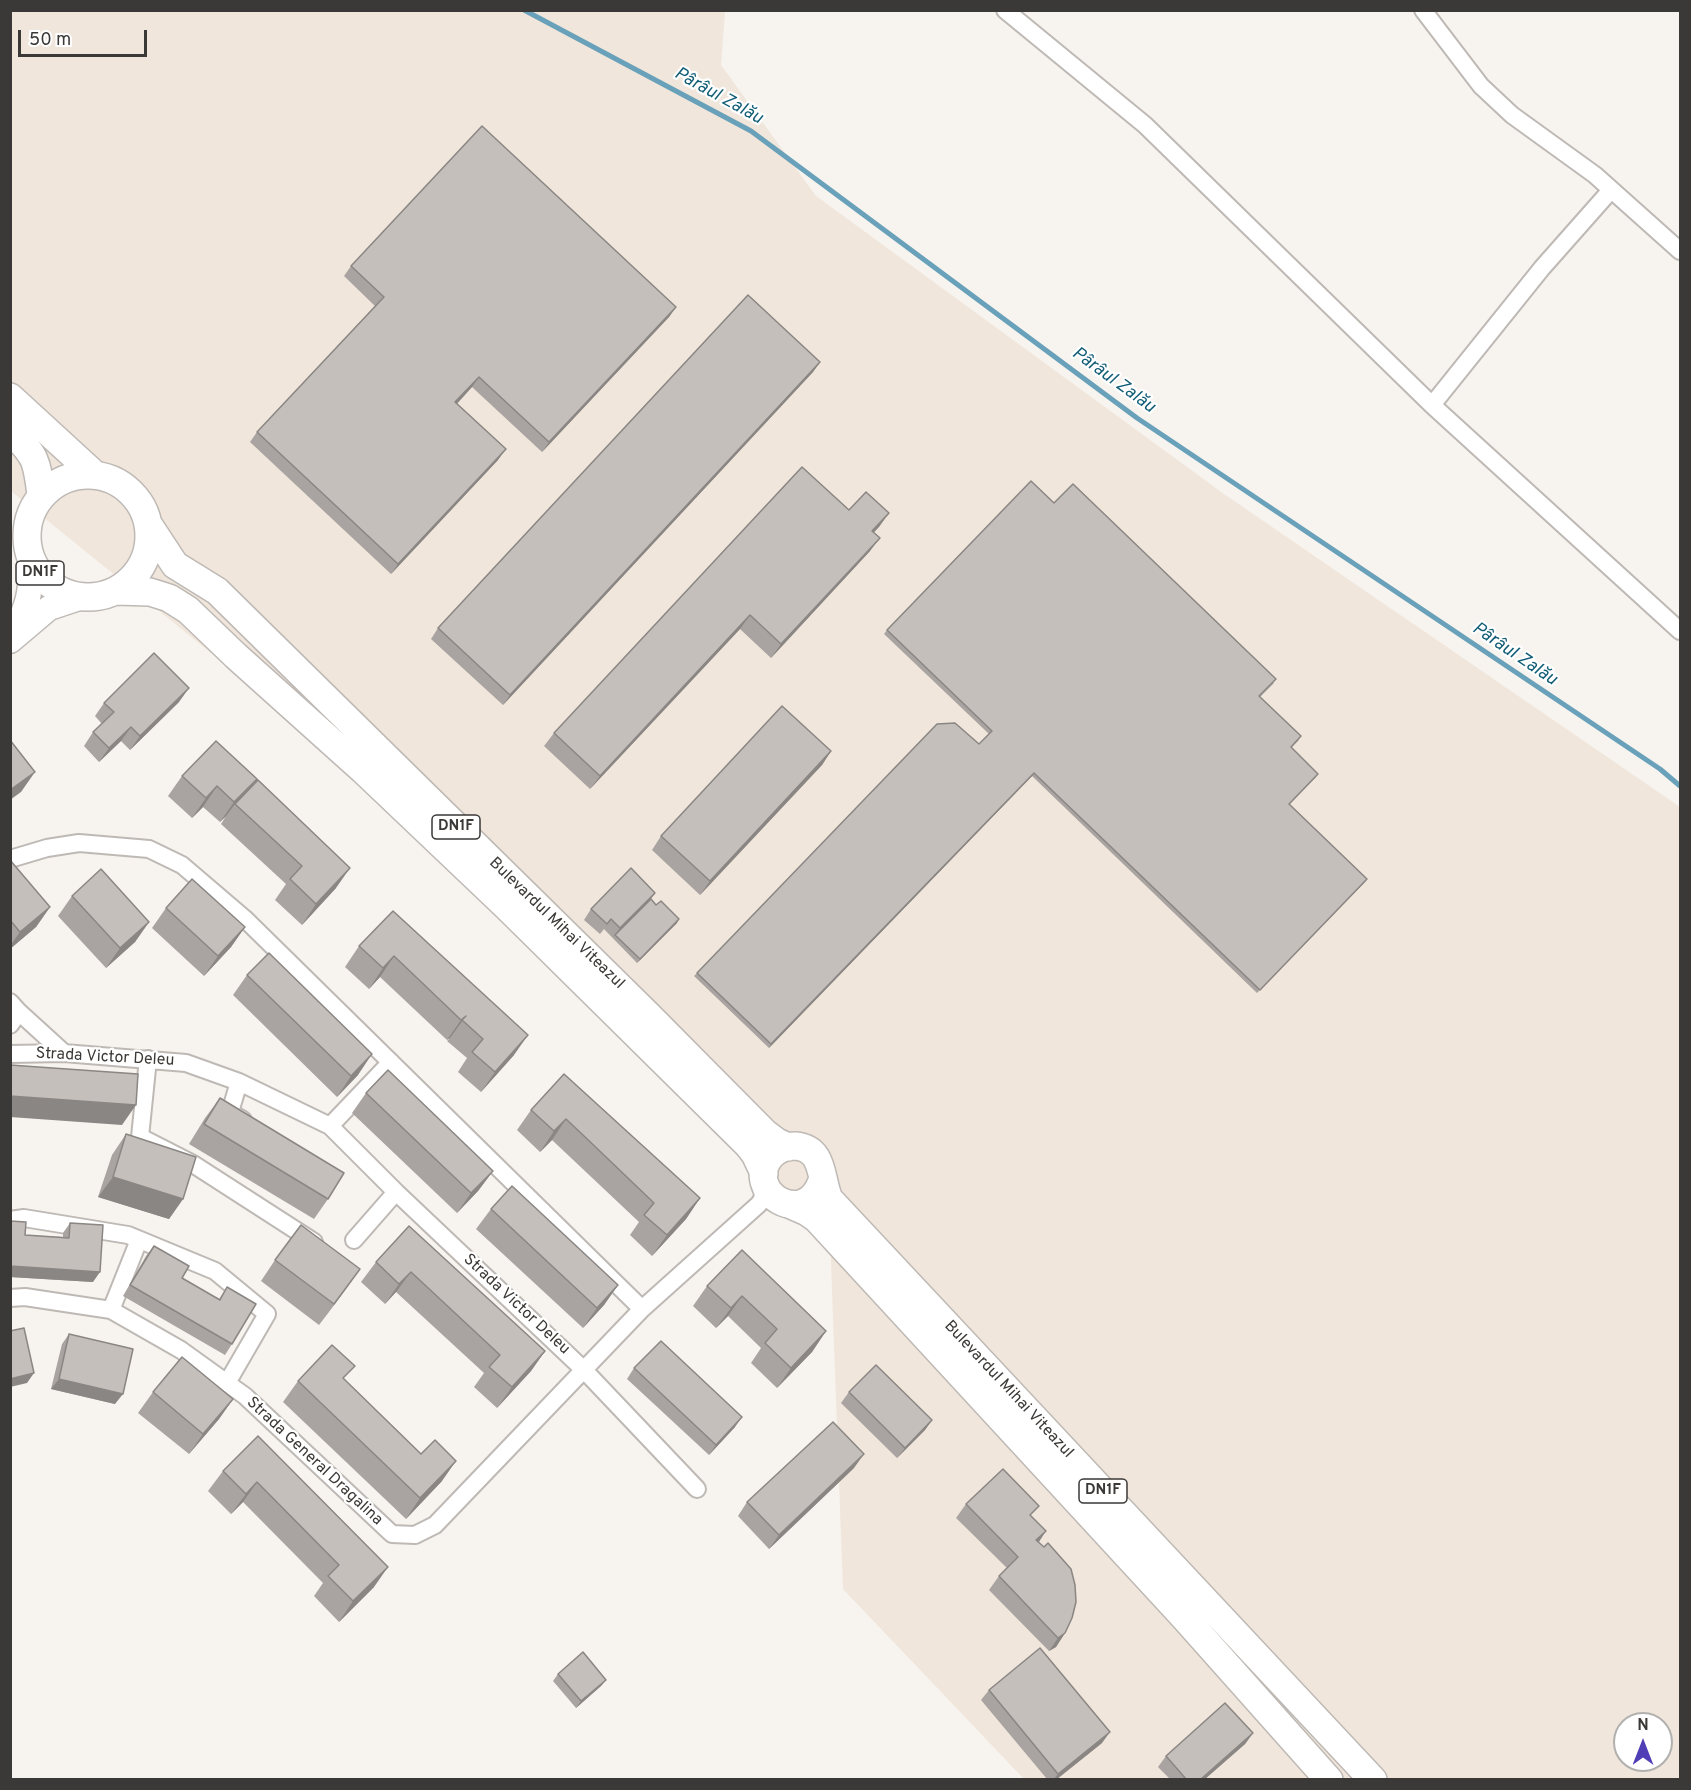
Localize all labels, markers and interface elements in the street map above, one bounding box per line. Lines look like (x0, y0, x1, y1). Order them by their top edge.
scale bar (21, 18, 150, 56)
text: 50 m (29, 29, 71, 52)
water label: Pârâul Zalău (670, 64, 766, 130)
water label: Pârâul Zalău (1067, 343, 1159, 419)
road number: DN1F (16, 561, 64, 585)
water label: Pârâul Zalău (1467, 619, 1561, 691)
road number: DN1F (432, 815, 480, 839)
street label: Bulevardul Mihai Viteazul (484, 854, 628, 994)
street label: Strada Victor Deleu (35, 1045, 175, 1071)
street label: Strada Victor Deleu (459, 1251, 573, 1359)
street label: Bulevardul Mihai Viteazul (939, 1317, 1077, 1463)
street label: Strada General Dragalina (242, 1394, 386, 1530)
road number: DN1F (1079, 1479, 1127, 1503)
north arrow (1613, 1712, 1673, 1772)
text: N (1637, 1716, 1649, 1736)

